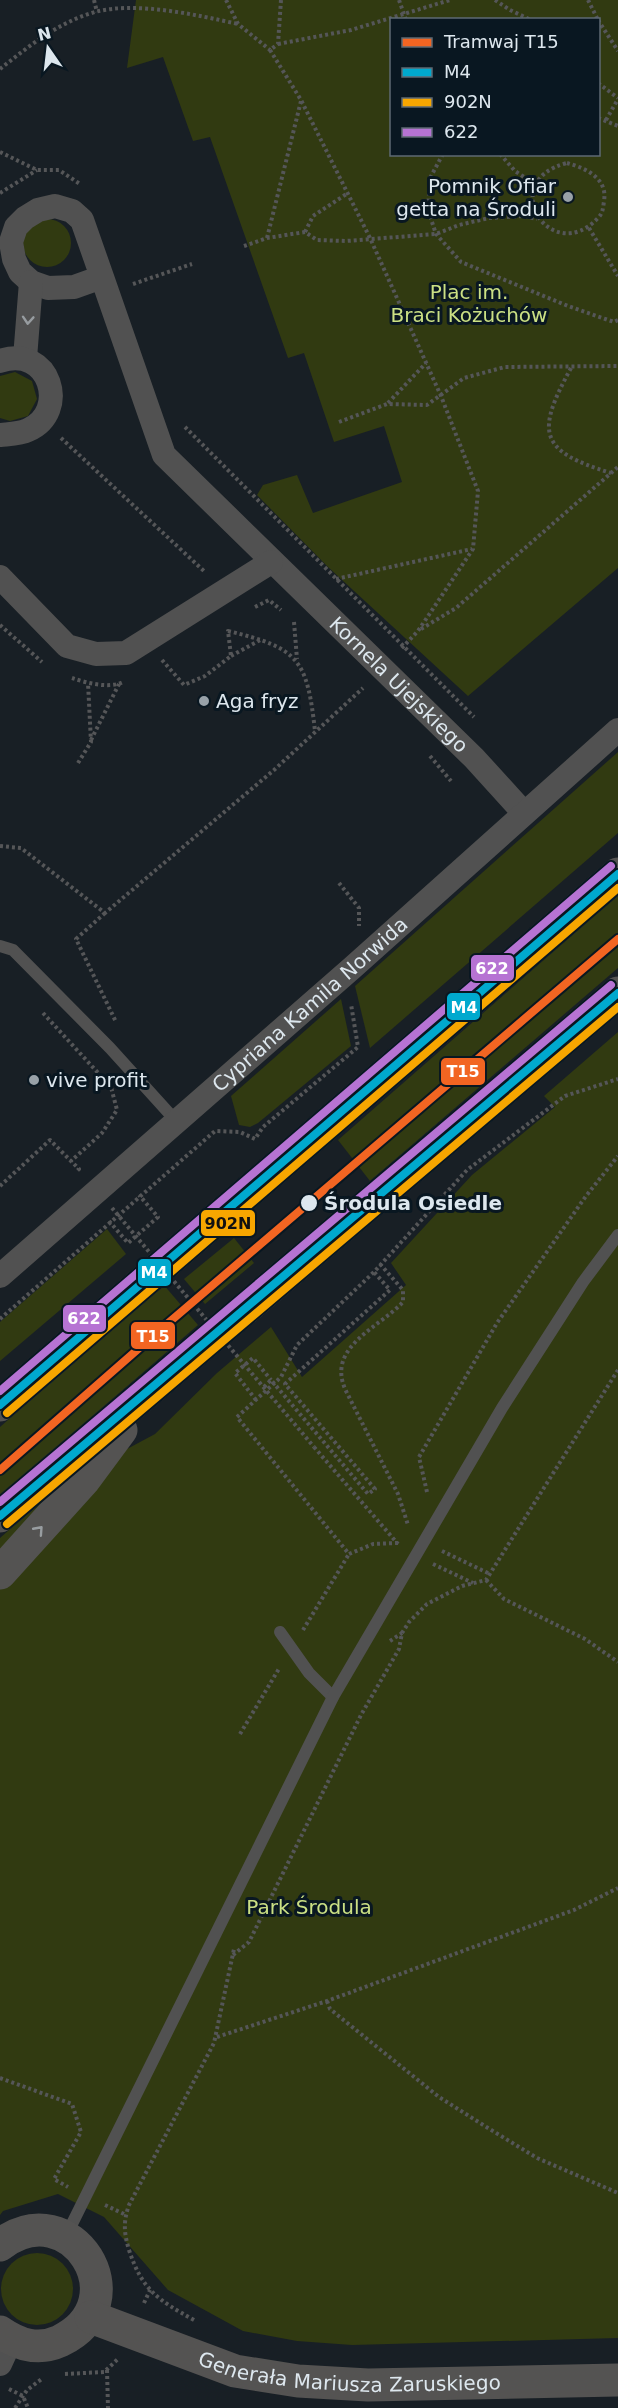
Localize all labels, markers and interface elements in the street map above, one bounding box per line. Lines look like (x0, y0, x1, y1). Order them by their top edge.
north arrow (18, 18, 78, 78)
legend (390, 18, 600, 156)
text: N (36, 23, 53, 45)
text: Tramwaj T15 (443, 31, 559, 52)
text: M4 (444, 61, 471, 82)
text: 902N (444, 91, 492, 112)
text: 622 (444, 121, 478, 142)
place label: Pomnik Ofiar getta na Środuli (396, 174, 557, 221)
marker: Pomnik Ofiar getta na Środuli (561, 190, 575, 204)
park label: Plac im. Braci Kożuchów (391, 280, 547, 327)
one-way arrow (22, 316, 35, 325)
street label: Kornela Ujejskiego (325, 612, 473, 758)
place label: Aga fryz (216, 689, 299, 713)
marker: Aga fryz (197, 694, 211, 708)
street label: Cypriana Kamila Norwida (207, 912, 413, 1097)
line badge: 622 (470, 954, 515, 982)
text: 622 (475, 959, 509, 978)
line badge: M4 (446, 992, 481, 1021)
text: M4 (450, 998, 478, 1017)
line badge: T15 (440, 1057, 486, 1086)
text: T15 (446, 1062, 480, 1081)
place label: vive profit (46, 1068, 147, 1092)
marker: vive profit (27, 1073, 41, 1087)
place label: Środula Osiedle (324, 1191, 502, 1215)
marker: Środula Osiedle (299, 1193, 319, 1213)
line badge: 902N (200, 1209, 256, 1237)
text: 902N (205, 1214, 251, 1233)
line badge: M4 (137, 1258, 172, 1287)
text: M4 (140, 1263, 168, 1282)
line badge: 622 (62, 1304, 107, 1333)
text: 622 (67, 1309, 101, 1328)
line badge: T15 (130, 1321, 176, 1350)
text: T15 (136, 1327, 170, 1346)
one-way arrow (32, 1526, 43, 1537)
park label: Park Środula (246, 1895, 372, 1919)
street label: Generała Mariusza Zaruskiego (195, 2346, 501, 2397)

